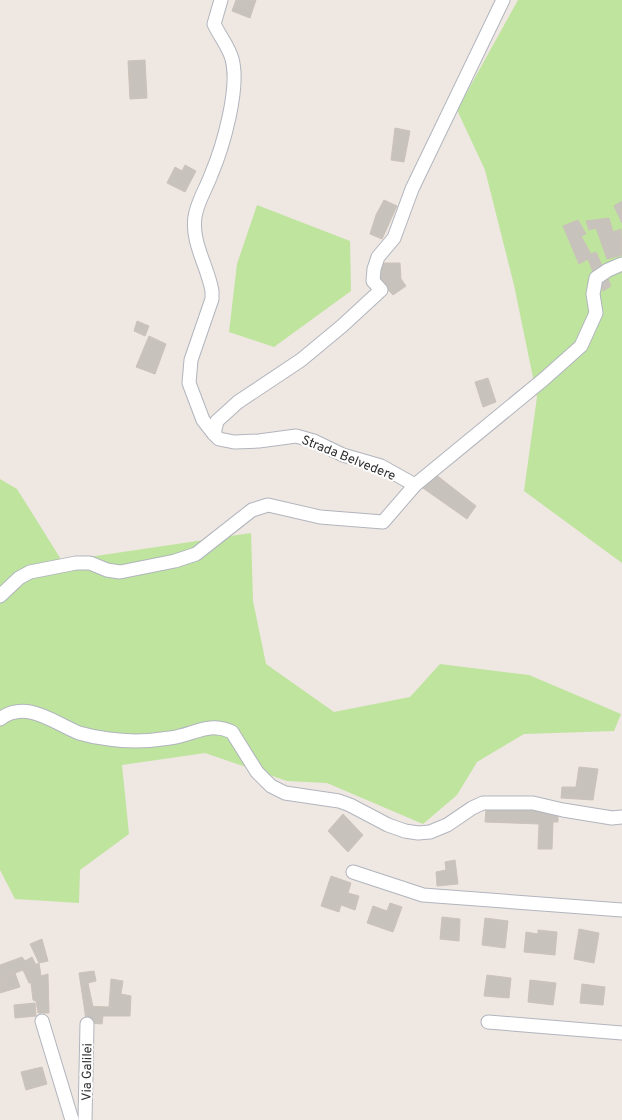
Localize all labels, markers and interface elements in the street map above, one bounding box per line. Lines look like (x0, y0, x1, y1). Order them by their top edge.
street label: Strada Belvedere (299, 433, 398, 485)
street label: Via Galilei (79, 1043, 97, 1101)

